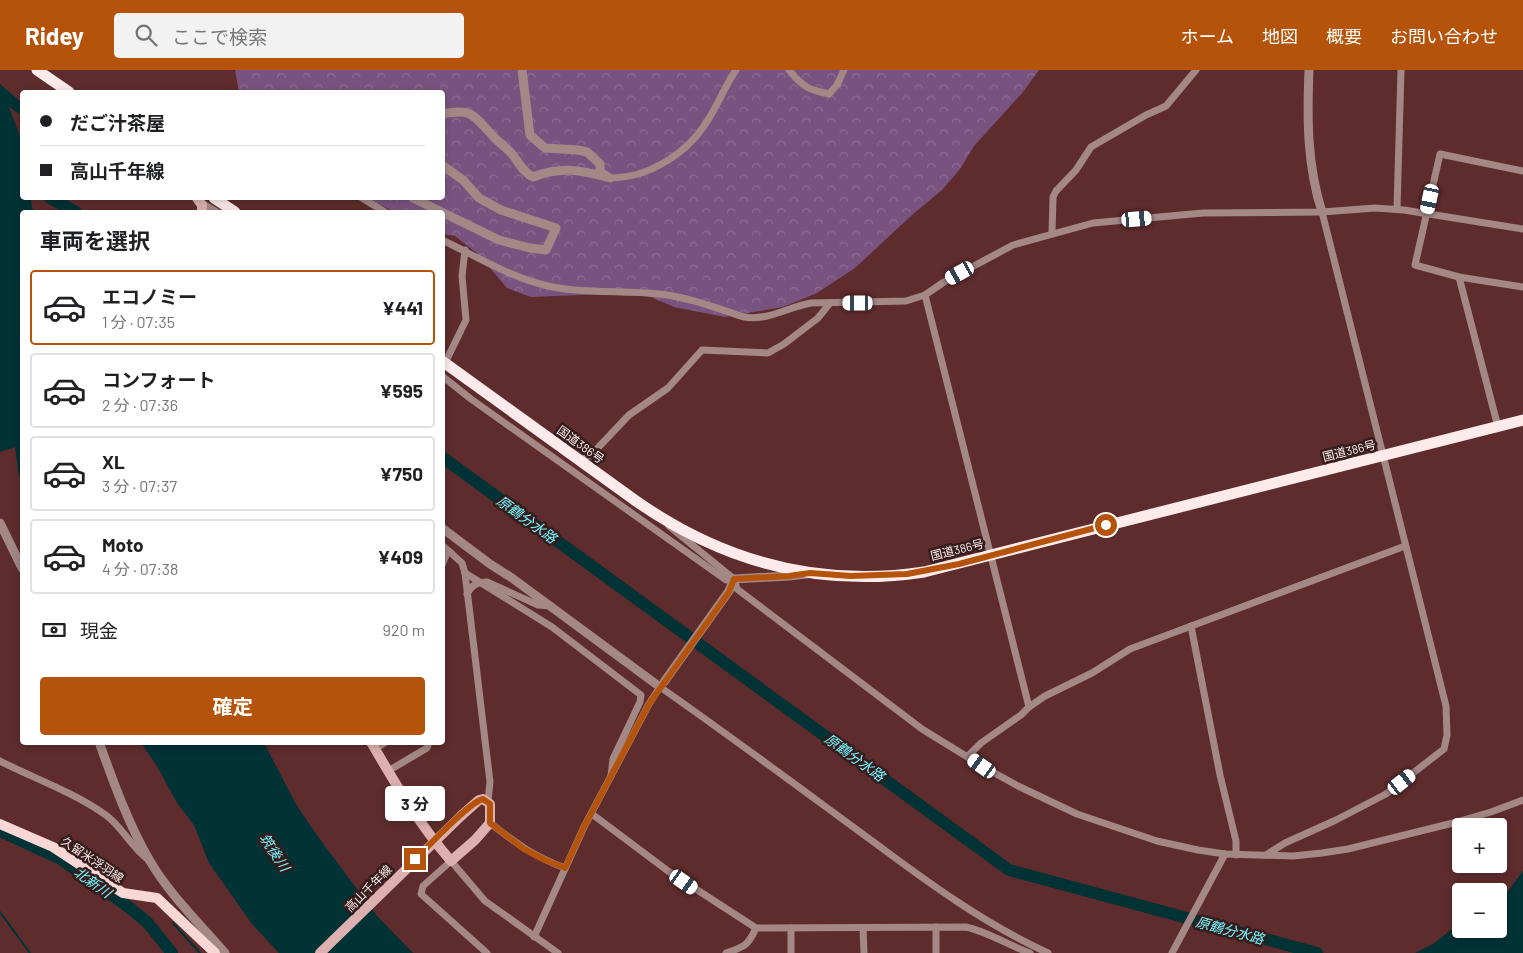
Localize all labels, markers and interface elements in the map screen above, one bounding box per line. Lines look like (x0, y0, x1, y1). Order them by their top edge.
search box (114, 13, 464, 58)
text: Ridey (25, 21, 84, 50)
icon: search (132, 21, 160, 49)
text: ここで検索 (172, 25, 267, 48)
text: ホーム (1181, 25, 1234, 47)
text: 地図 (1262, 25, 1298, 47)
text: 概要 (1326, 25, 1362, 47)
text: お問い合わせ (1390, 25, 1498, 47)
text: だご汁茶屋 (70, 111, 165, 134)
text: 高山千年線 (70, 159, 165, 182)
car (1419, 183, 1440, 215)
car (1121, 210, 1152, 228)
text: 車両を選択 (40, 227, 150, 253)
car (943, 259, 976, 287)
icon: car (42, 285, 87, 330)
text: エコノミー (102, 285, 197, 308)
text: ¥441 (382, 296, 423, 319)
car (843, 296, 873, 311)
text: 1 分 · 07:35 (102, 312, 175, 331)
icon: car (42, 368, 87, 413)
text: コンフォート (102, 368, 215, 391)
text: ¥595 (379, 379, 423, 402)
text: 2 分 · 07:36 (102, 395, 178, 414)
street label: 国道386号 (555, 422, 607, 466)
street label: 国道386号 (1321, 437, 1377, 463)
text: XL (102, 450, 125, 473)
icon: car (42, 451, 87, 496)
text: ¥750 (379, 462, 423, 485)
text: 3 分 · 07:37 (102, 476, 177, 495)
water label: 原鶴分水路 (494, 492, 561, 547)
route start (1095, 514, 1117, 536)
text: Moto (102, 533, 144, 556)
icon: car (42, 534, 87, 579)
street label: 国道386号 (929, 536, 985, 562)
text: ¥409 (378, 545, 423, 568)
text: 4 分 · 07:38 (102, 559, 178, 578)
icon: cash (40, 616, 68, 644)
text: 現金 (80, 619, 118, 642)
text: 920 m (383, 620, 425, 639)
button: 確定 (40, 677, 425, 735)
water label: 原鶴分水路 (822, 730, 889, 785)
car (965, 751, 998, 781)
car (1385, 767, 1418, 797)
callout: 3 分 (385, 786, 445, 822)
text: 3 分 (401, 794, 429, 813)
map controls (1452, 818, 1507, 938)
button: + (1452, 818, 1507, 873)
water label: 筑後川 (256, 830, 295, 876)
street label: 久留米浮羽線 (59, 833, 127, 885)
route end (404, 848, 426, 870)
street label: 高山千年線 (342, 862, 394, 914)
water label: 北新川 (71, 863, 117, 902)
car (667, 867, 700, 897)
button: − (1452, 883, 1507, 938)
water label: 原鶴分水路 (1194, 913, 1267, 948)

